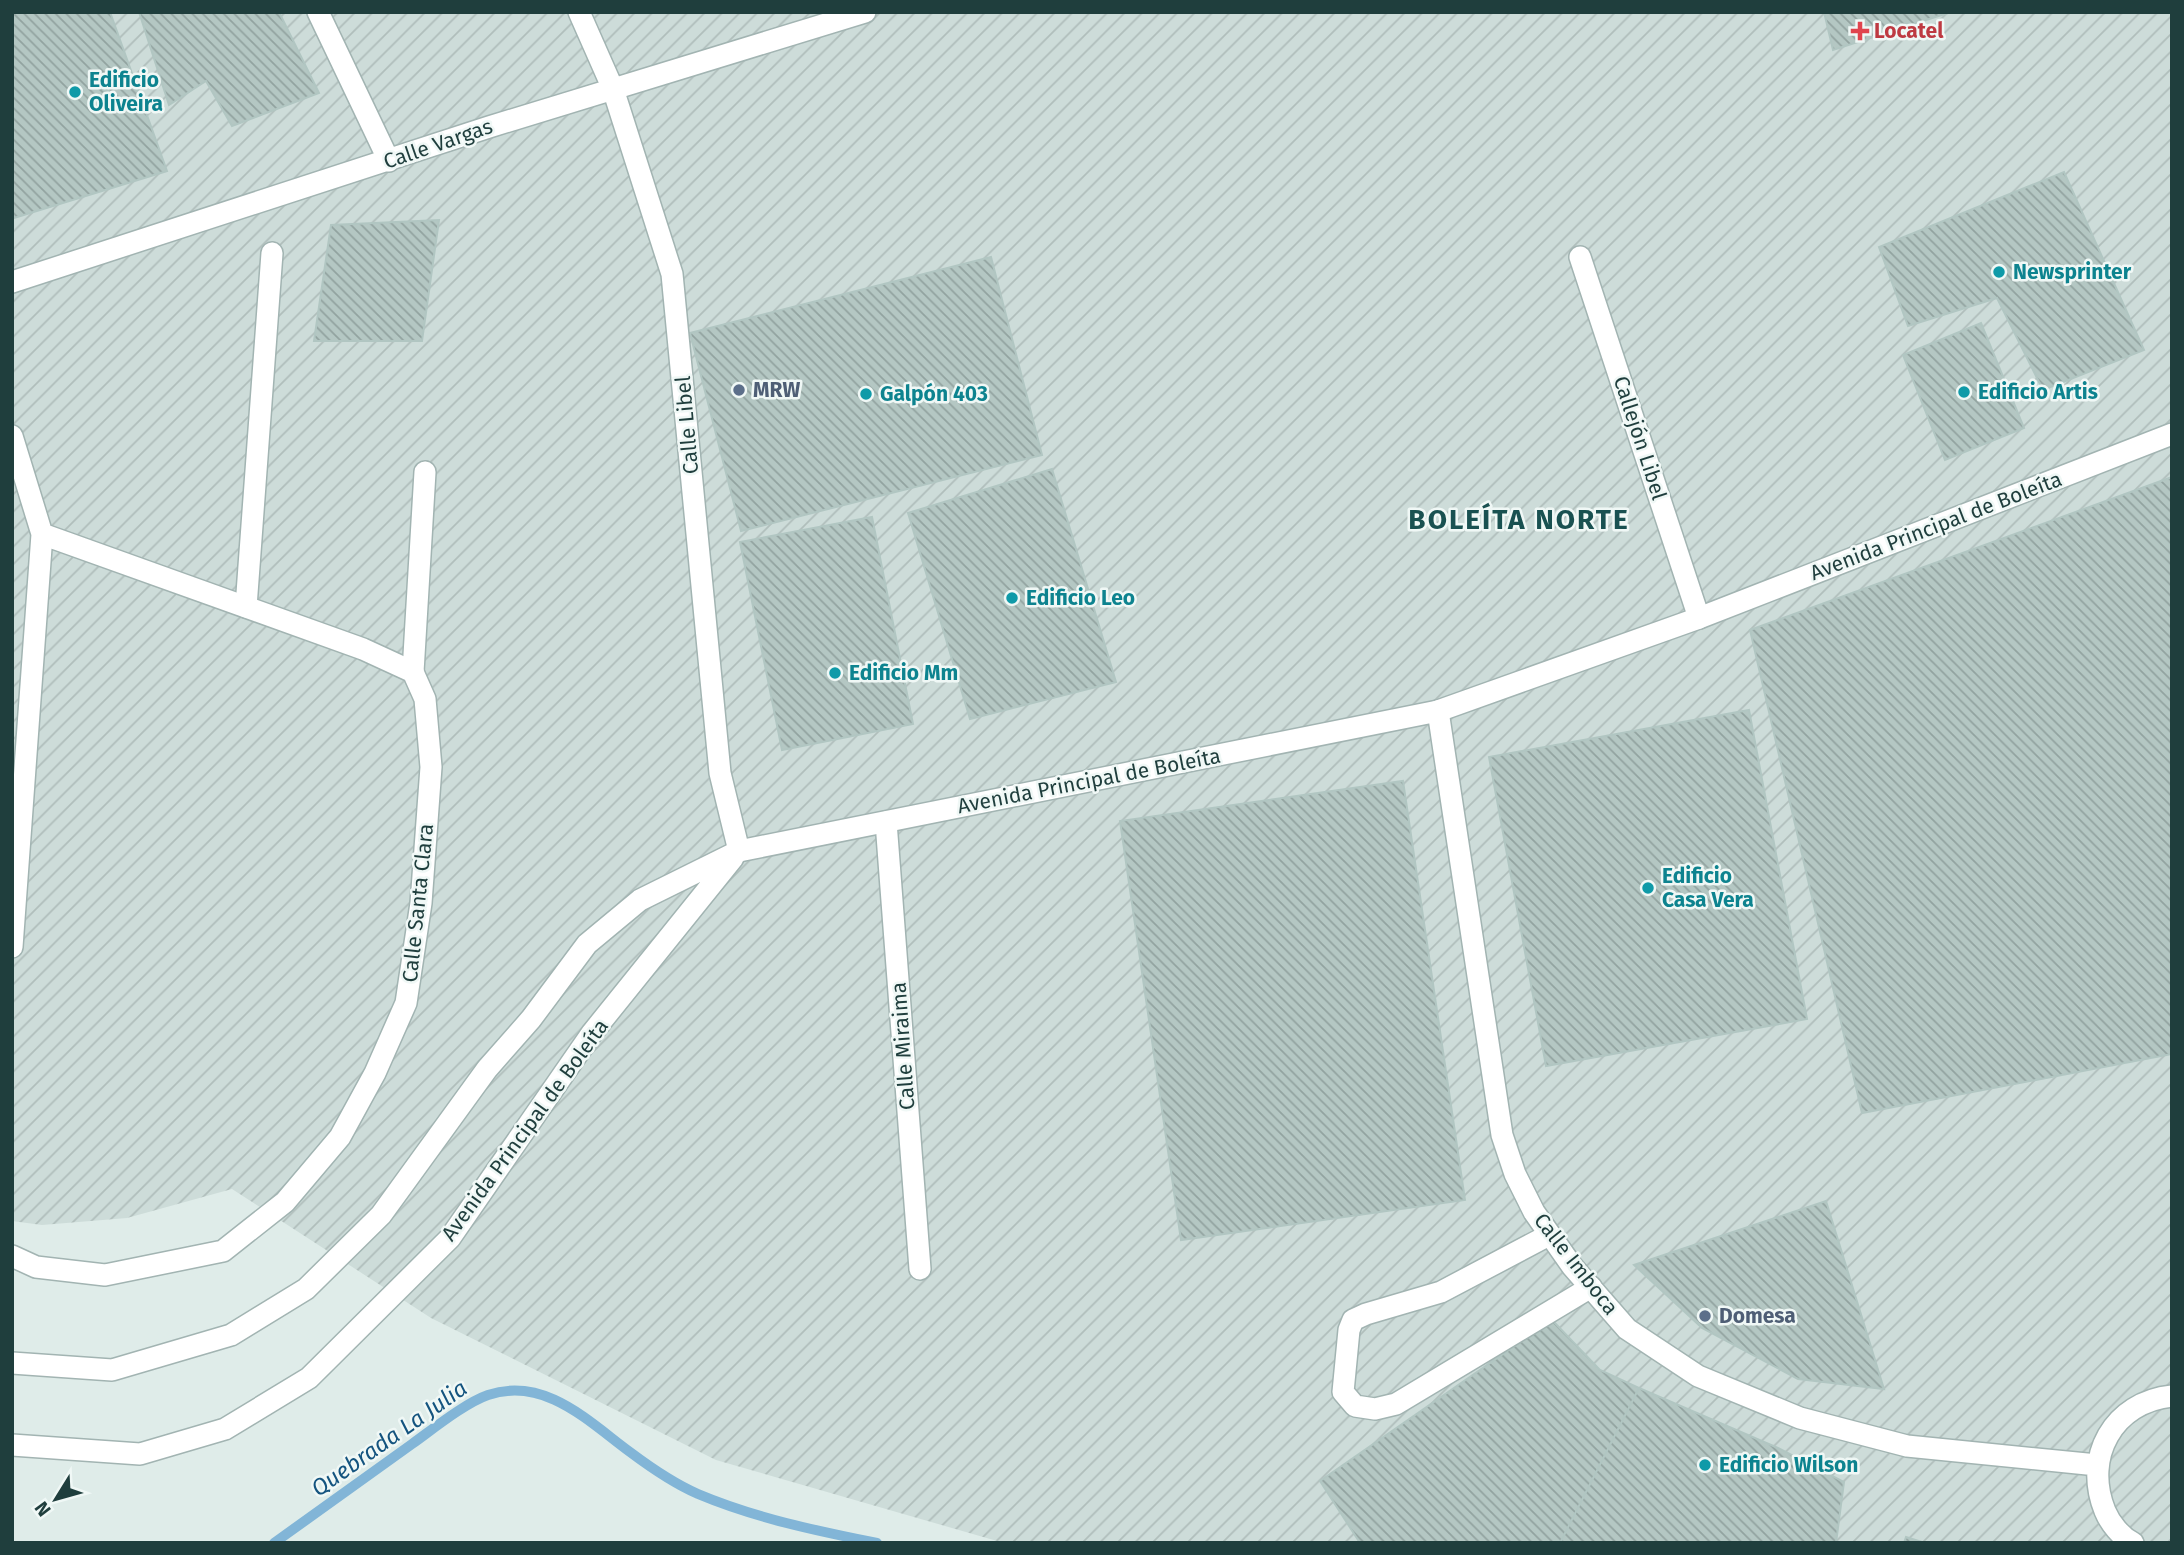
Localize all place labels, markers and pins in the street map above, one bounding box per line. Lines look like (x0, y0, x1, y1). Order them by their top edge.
place label: Locatel (1874, 18, 1944, 44)
marker: Locatel (1852, 23, 1868, 39)
place label: Edificio Oliveira (89, 67, 163, 117)
marker: Edificio Oliveira (67, 84, 83, 100)
place label: Newsprinter (2013, 259, 2132, 285)
marker: Newsprinter (1991, 264, 2007, 280)
place label: MRW (753, 377, 800, 403)
place label: Edificio Artis (1978, 379, 2098, 405)
place label: Galpón 403 (880, 381, 988, 407)
marker: MRW (731, 382, 747, 398)
marker: Edificio Artis (1956, 384, 1972, 400)
marker: Galpón 403 (858, 386, 874, 402)
place label: Edificio Leo (1026, 585, 1135, 611)
marker: Edificio Leo (1004, 590, 1020, 606)
place label: Edificio Mm (849, 660, 958, 686)
marker: Edificio Mm (827, 665, 843, 681)
place label: Edificio Casa Vera (1662, 863, 1754, 913)
marker: Edificio Casa Vera (1640, 880, 1656, 896)
place label: Domesa (1719, 1303, 1796, 1329)
marker: Domesa (1697, 1308, 1713, 1324)
place label: Edificio Wilson (1719, 1452, 1858, 1478)
marker: Edificio Wilson (1697, 1457, 1713, 1473)

